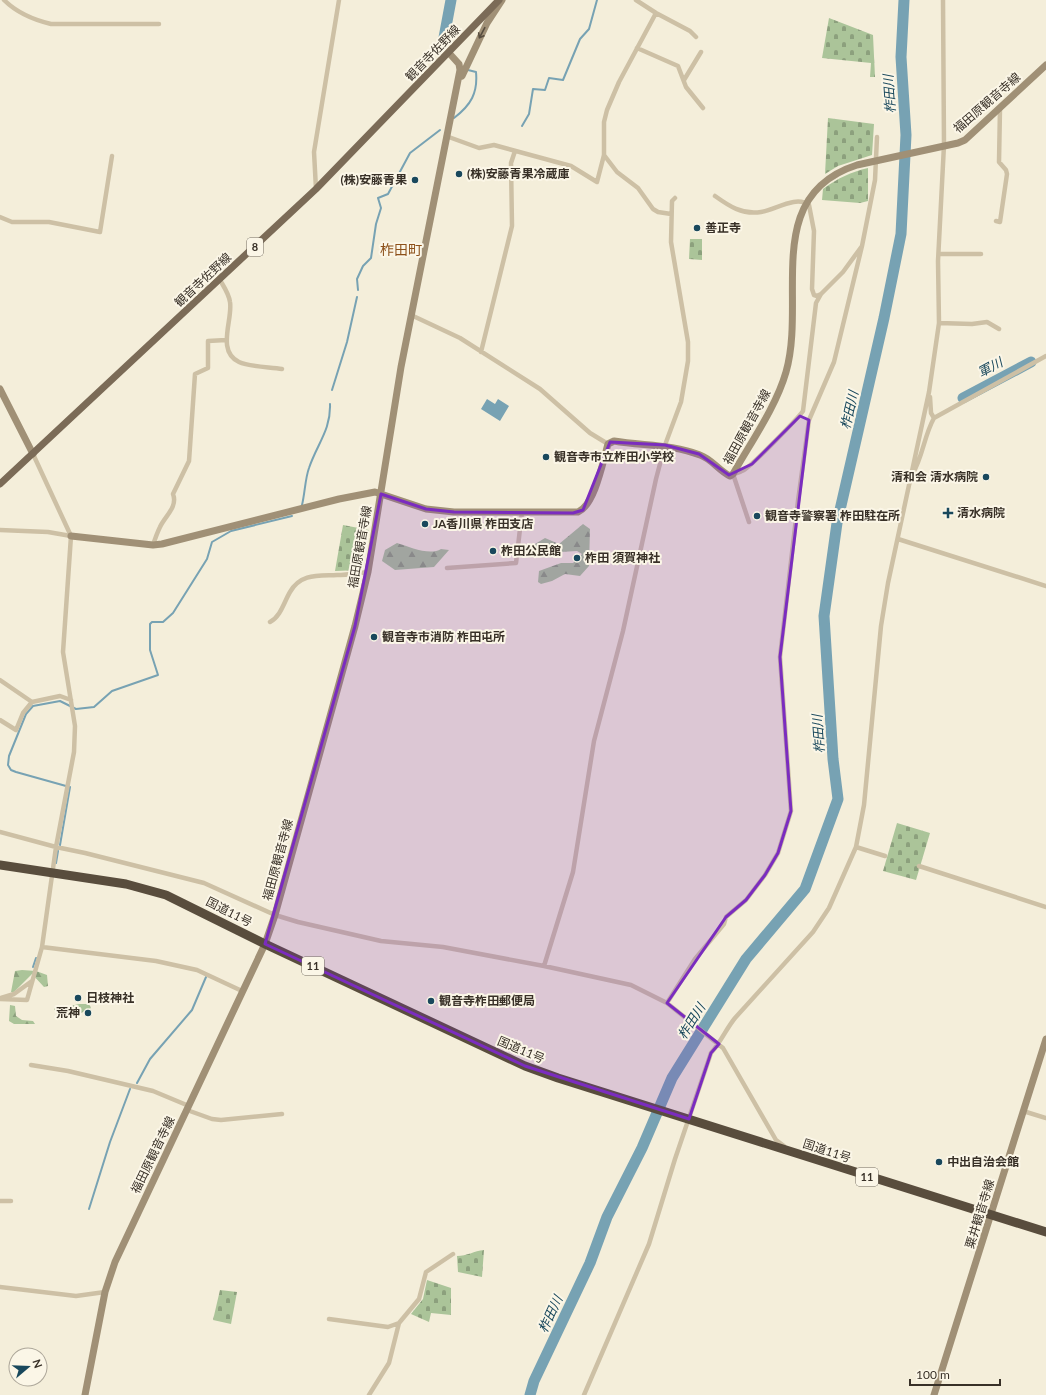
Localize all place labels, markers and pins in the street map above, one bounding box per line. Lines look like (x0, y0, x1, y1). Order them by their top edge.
place label: (株)安藤青果冷蔵庫 (467, 166, 570, 181)
marker: (株)安藤青果冷蔵庫 (454, 169, 464, 179)
place label: (株)安藤青果 (340, 172, 407, 187)
marker: (株)安藤青果 (410, 175, 420, 185)
place label: 善正寺 (705, 220, 741, 235)
marker: 善正寺 (692, 223, 702, 233)
place label: 観音寺市立柞田小学校 (554, 449, 674, 464)
marker: 観音寺市立柞田小学校 (541, 452, 551, 462)
place label: 清和会 清水病院 (891, 469, 978, 484)
marker: 清和会 清水病院 (981, 472, 991, 482)
place label: 清水病院 (957, 505, 1005, 520)
marker: 清水病院 (942, 507, 954, 519)
place label: 観音寺警察署 柞田駐在所 (765, 508, 900, 523)
marker: 観音寺警察署 柞田駐在所 (752, 511, 762, 521)
place label: JA香川県 柞田支店 (433, 516, 533, 531)
marker: JA香川県 柞田支店 (420, 519, 430, 529)
place label: 柞田公民館 (501, 543, 561, 558)
marker: 柞田公民館 (488, 546, 498, 556)
place label: 柞田 須賀神社 (585, 550, 660, 565)
marker: 柞田 須賀神社 (572, 553, 582, 563)
place label: 観音寺市消防 柞田屯所 (382, 629, 505, 644)
marker: 観音寺市消防 柞田屯所 (369, 632, 379, 642)
place label: 日枝神社 (86, 990, 134, 1005)
marker: 日枝神社 (73, 993, 83, 1003)
place label: 観音寺柞田郵便局 (439, 993, 535, 1008)
marker: 観音寺柞田郵便局 (426, 996, 436, 1006)
place label: 荒神 (56, 1005, 80, 1020)
marker: 荒神 (83, 1008, 93, 1018)
place label: 中出自治会館 (947, 1154, 1019, 1169)
marker: 中出自治会館 (934, 1157, 944, 1167)

